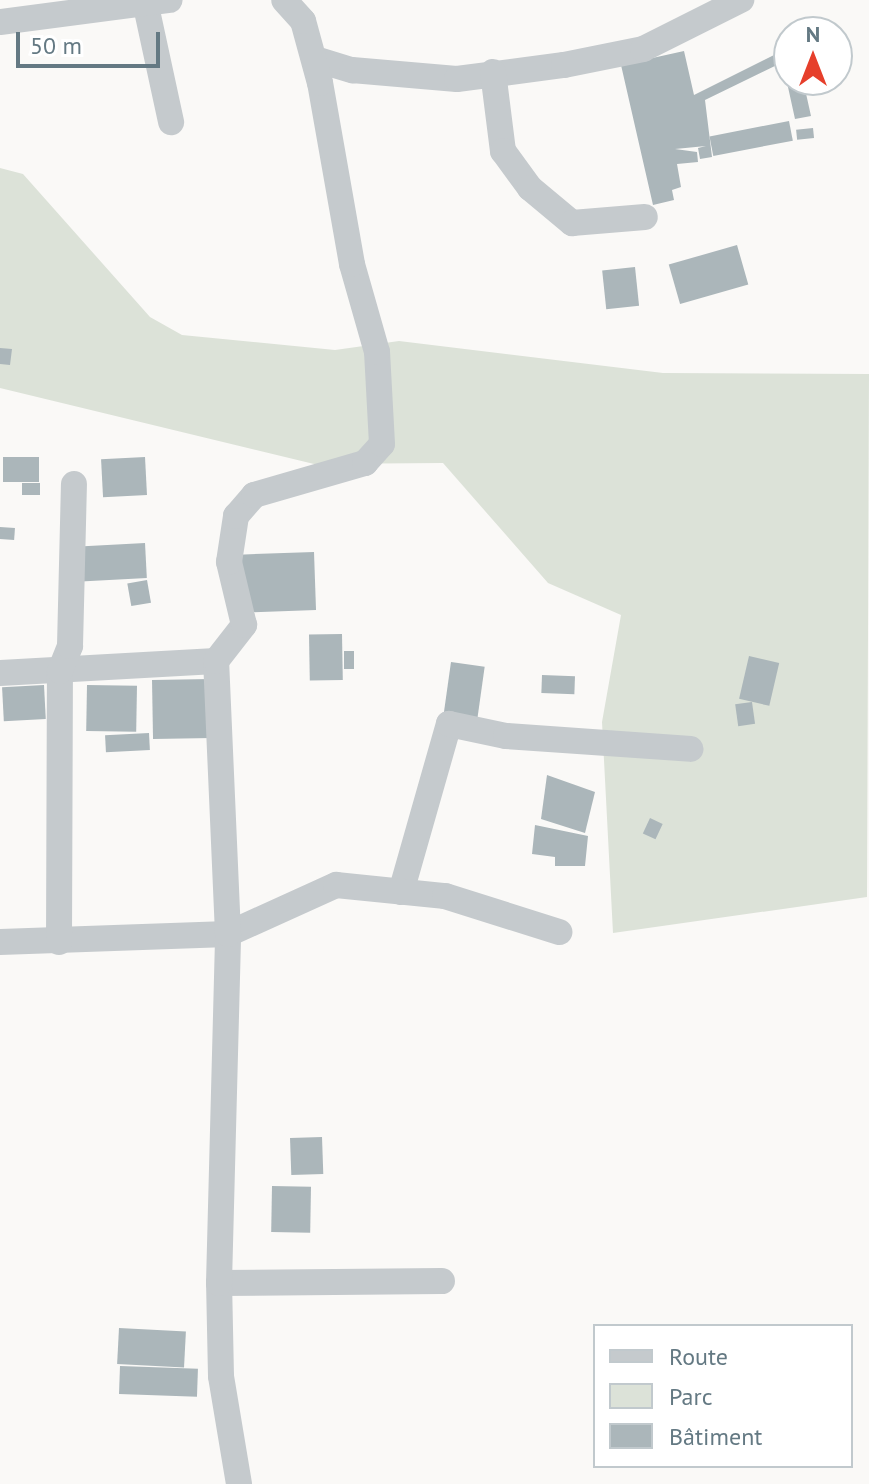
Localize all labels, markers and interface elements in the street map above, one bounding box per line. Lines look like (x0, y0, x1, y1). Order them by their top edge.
scale bar (20, 16, 164, 66)
north arrow (773, 16, 853, 96)
text: N (806, 20, 820, 48)
text: 50 m (30, 30, 82, 61)
legend (593, 1324, 853, 1468)
text: Route (669, 1341, 728, 1372)
text: Parc (669, 1381, 712, 1412)
text: Bâtiment (669, 1421, 762, 1452)

